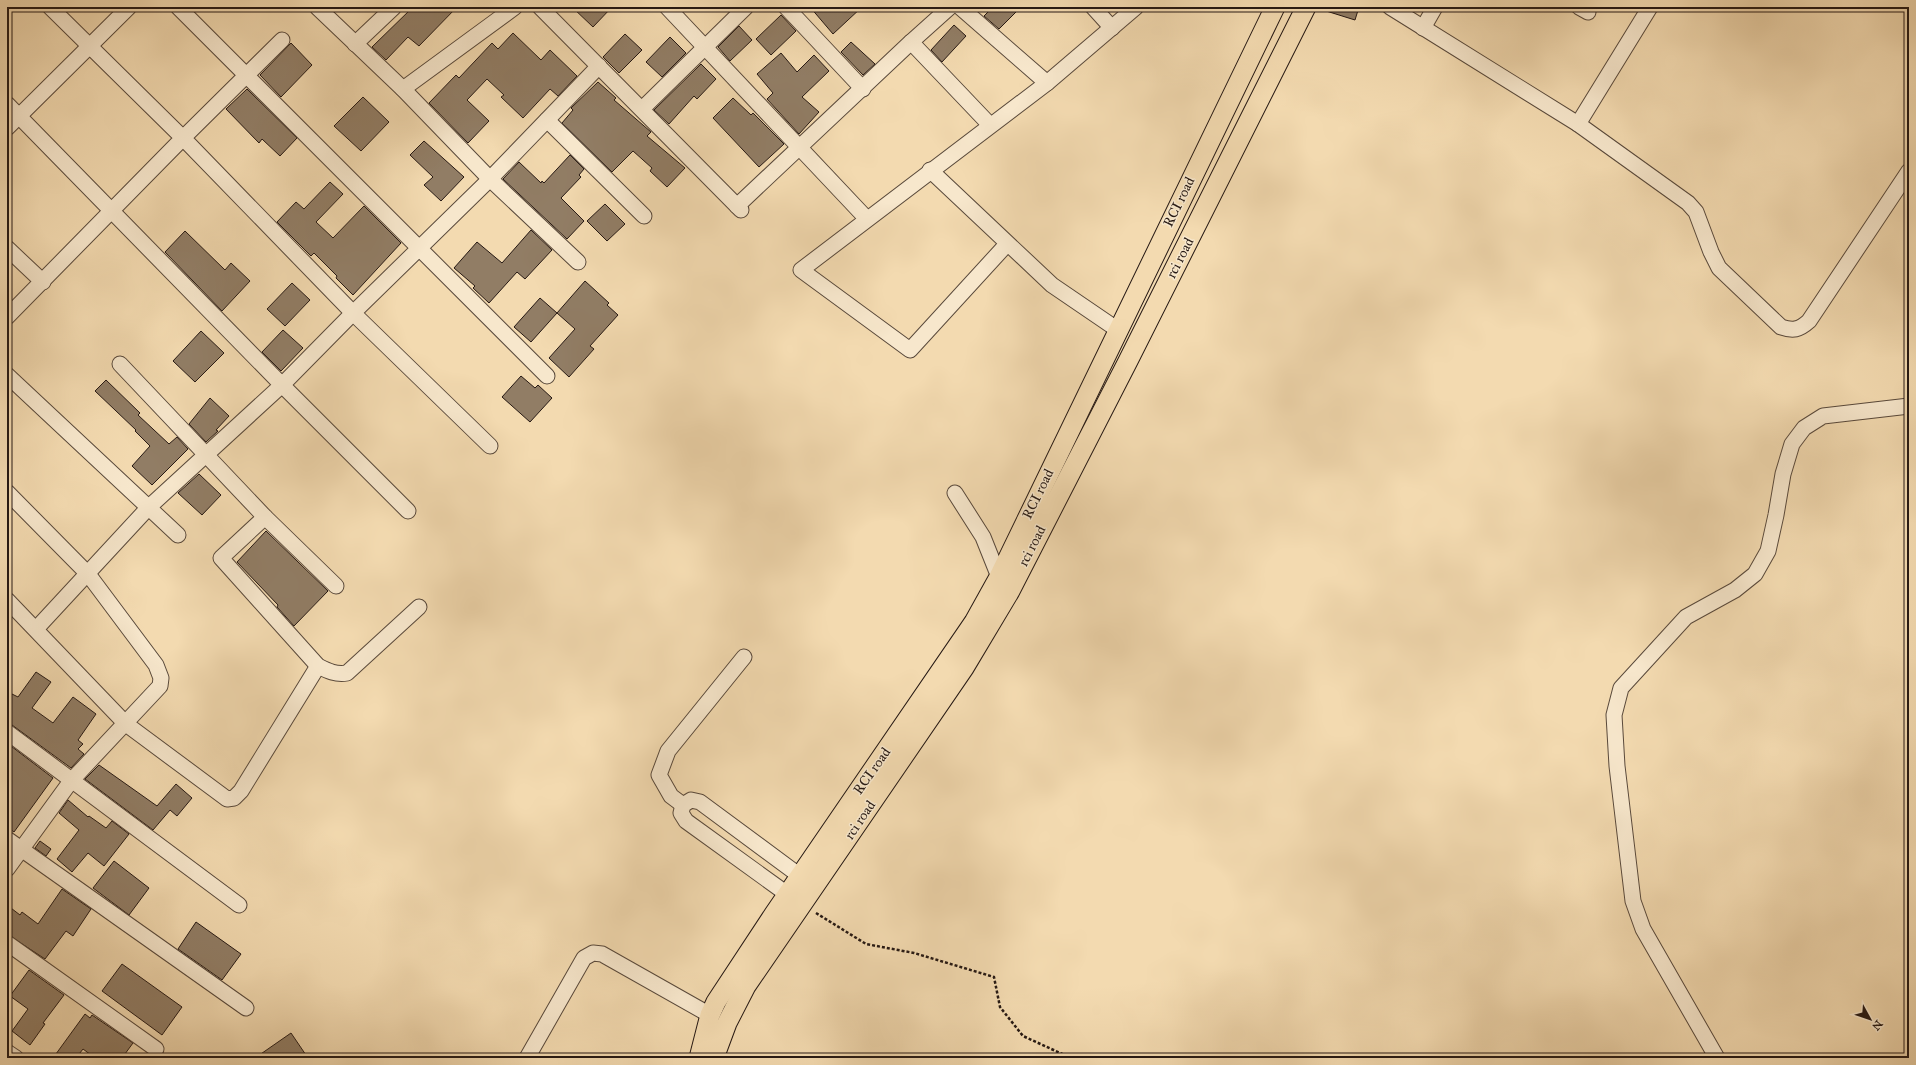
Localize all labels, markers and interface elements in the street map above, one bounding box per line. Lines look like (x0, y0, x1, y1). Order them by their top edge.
street label: RCI road (1160, 174, 1198, 230)
street label: rci road (1163, 235, 1197, 281)
street label: RCI road (1019, 466, 1057, 522)
street label: rci road (1015, 523, 1049, 569)
street label: RCI road (850, 744, 894, 798)
street label: rci road (841, 797, 879, 843)
north arrow (1850, 999, 1890, 1039)
text: N (1869, 1017, 1885, 1033)

